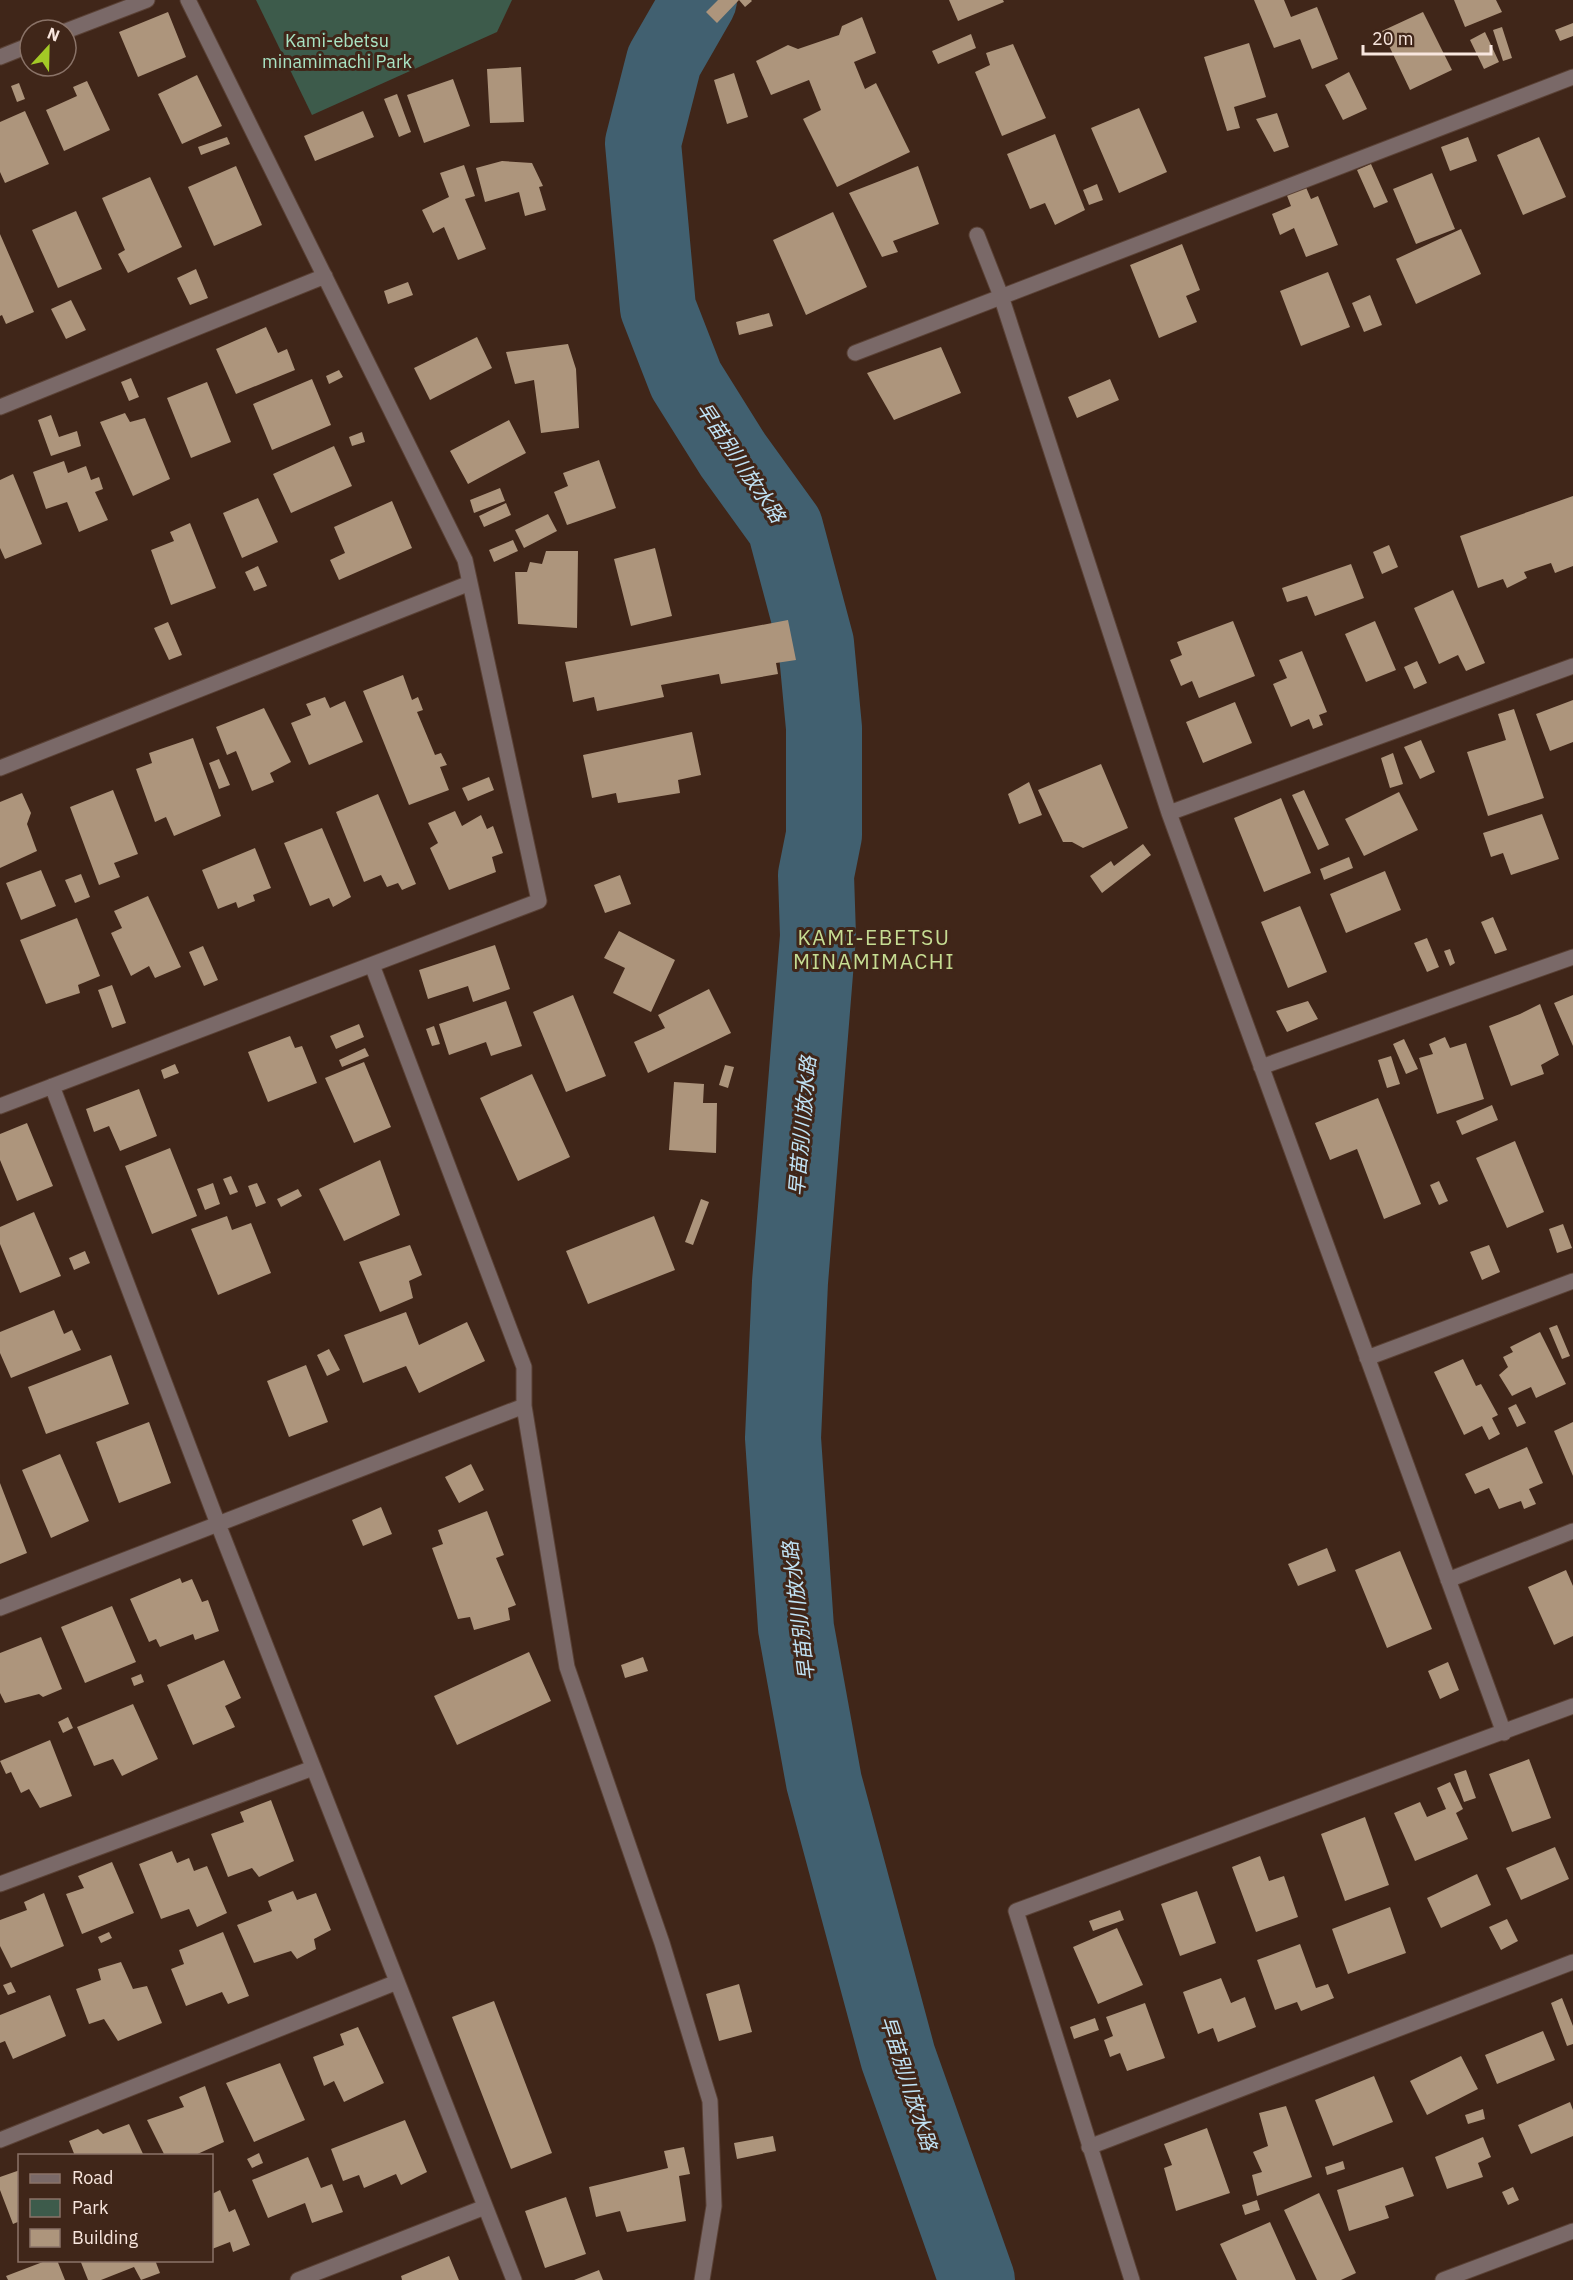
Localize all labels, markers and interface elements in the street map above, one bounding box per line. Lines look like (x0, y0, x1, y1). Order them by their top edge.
north arrow (18, 18, 78, 78)
scale bar (1363, 18, 1490, 56)
text: N (44, 23, 63, 46)
text: 20 m (1372, 27, 1414, 50)
park label: Kami-ebetsu minamimachi Park (262, 29, 413, 73)
water label: 早苗別川放水路 (691, 396, 792, 529)
district label: KAMI-EBETSU MINAMIMACHI (793, 923, 955, 975)
water label: 早苗別川放水路 (782, 1053, 822, 1197)
water label: 早苗別川放水路 (776, 1538, 820, 1682)
water label: 早苗別川放水路 (875, 2012, 944, 2156)
legend (18, 2154, 213, 2262)
text: Road (72, 2166, 113, 2189)
text: Park (72, 2196, 109, 2219)
text: Building (72, 2226, 139, 2249)

